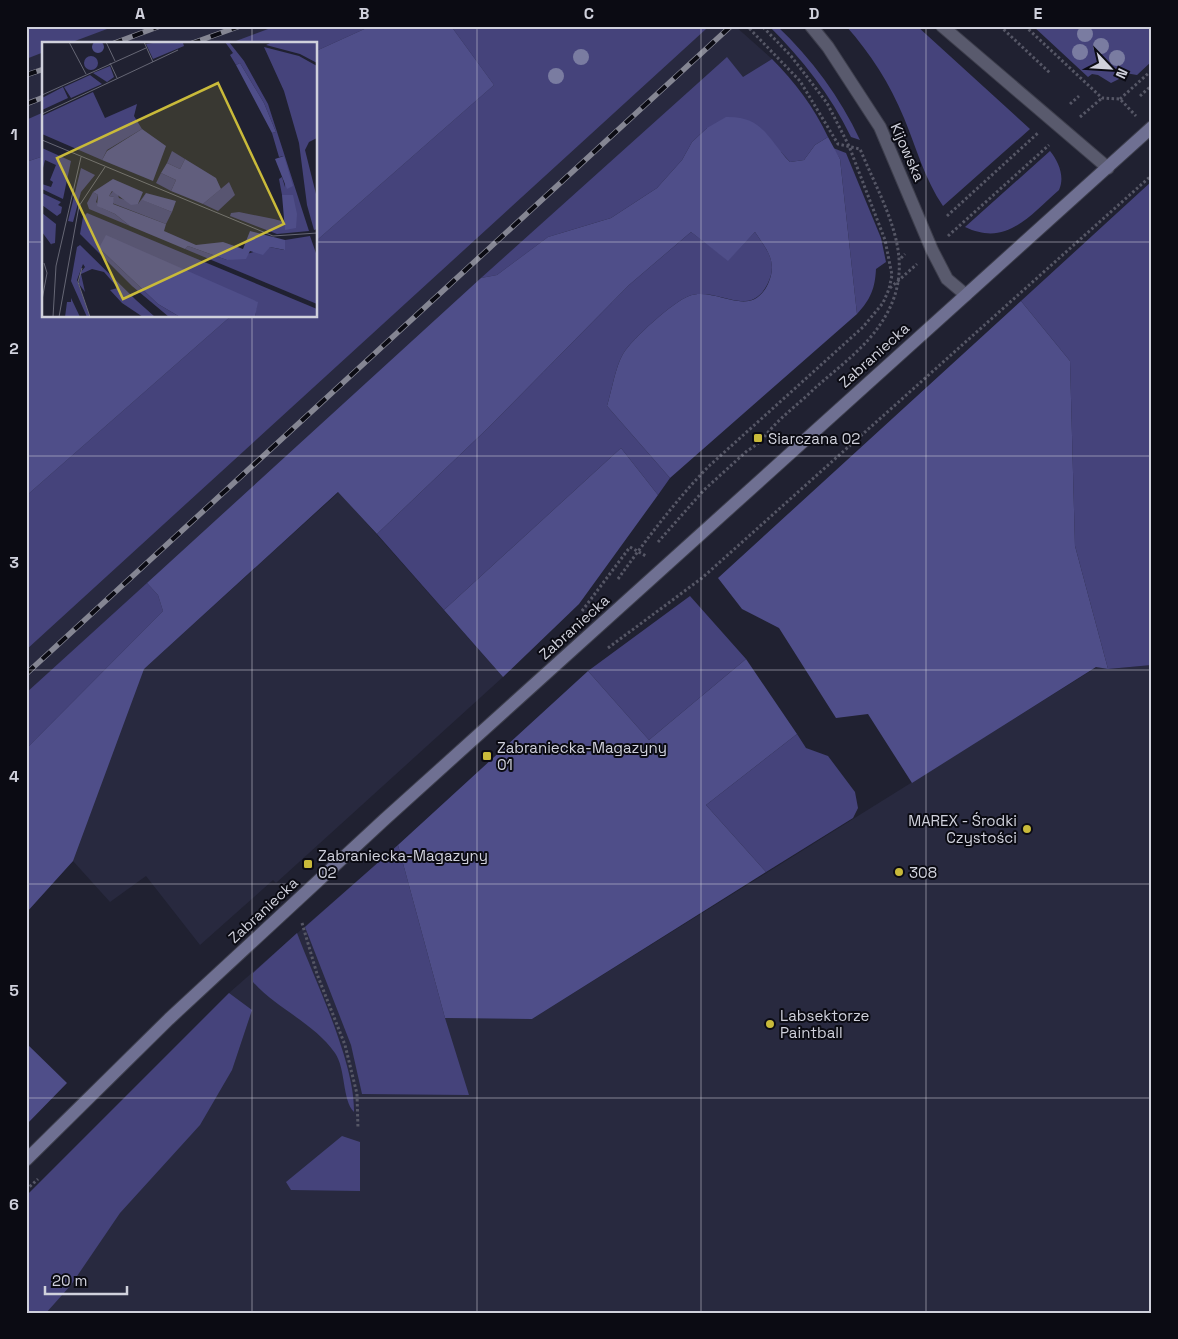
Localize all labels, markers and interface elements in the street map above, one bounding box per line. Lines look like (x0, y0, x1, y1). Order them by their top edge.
text: A (135, 3, 145, 24)
text: B (359, 3, 369, 24)
text: C (584, 3, 594, 24)
text: D (809, 3, 819, 24)
text: E (1034, 3, 1043, 24)
inset map (42, 42, 318, 318)
north arrow (1086, 42, 1136, 92)
text: N (1112, 65, 1132, 82)
street label: Kijowska (887, 120, 929, 185)
text: 1 (10, 124, 18, 145)
street label: Zabraniecka (835, 318, 913, 392)
text: 2 (9, 338, 19, 359)
place label: Siarczana 02 (768, 429, 860, 448)
marker: Siarczana 02 (752, 432, 764, 444)
text: 3 (9, 552, 19, 573)
street label: Zabraniecka (535, 590, 613, 664)
place label: Zabraniecka-Magazyny 01 (497, 738, 667, 774)
marker: Zabraniecka-Magazyny 01 (481, 750, 493, 762)
text: 4 (9, 766, 19, 787)
place label: MAREX - Środki Czystości (908, 811, 1017, 847)
marker: MAREX - Środki Czystości (1021, 823, 1033, 835)
place label: Zabraniecka-Magazyny 02 (318, 846, 488, 882)
marker: Zabraniecka-Magazyny 02 (302, 858, 314, 870)
place label: 308 (909, 863, 937, 882)
marker: 308 (893, 866, 905, 878)
street label: Zabraniecka (224, 873, 302, 947)
text: 5 (9, 980, 19, 1001)
place label: Labsektorze Paintball (780, 1006, 869, 1042)
marker: Labsektorze Paintball (764, 1018, 776, 1030)
text: 6 (9, 1194, 19, 1215)
scale bar (45, 1264, 128, 1296)
text: 20 m (52, 1271, 87, 1290)

